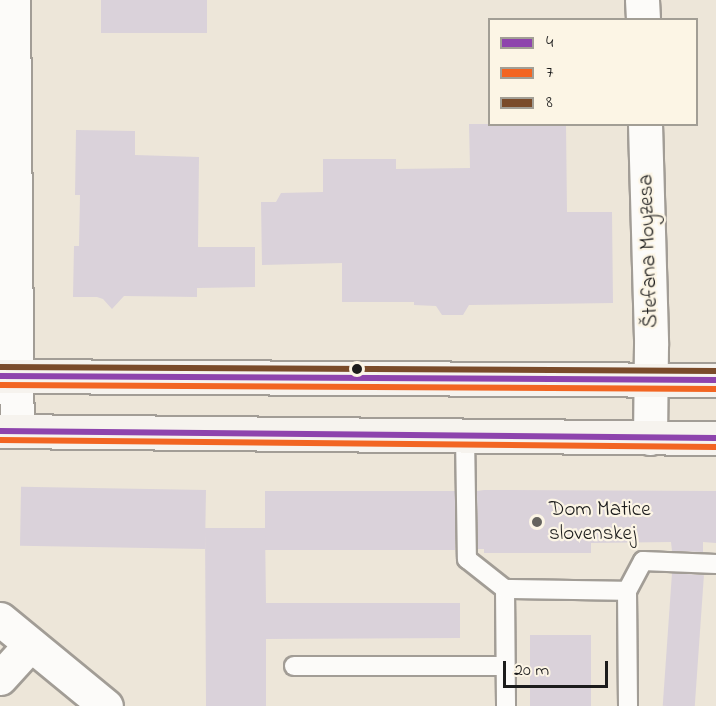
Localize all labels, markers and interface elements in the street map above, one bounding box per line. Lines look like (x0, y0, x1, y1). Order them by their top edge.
legend (488, 18, 698, 126)
text: 4 (546, 30, 553, 56)
text: 7 (546, 60, 553, 86)
text: 8 (546, 90, 553, 116)
street label: Štefana Moyzesa (634, 174, 664, 328)
unlabelled marker (351, 363, 363, 375)
place label: Dom Matice slovenskej (549, 497, 651, 547)
marker: Dom Matice slovenskej (530, 515, 544, 529)
scale bar (506, 649, 611, 687)
text: 20 m (514, 658, 549, 684)

